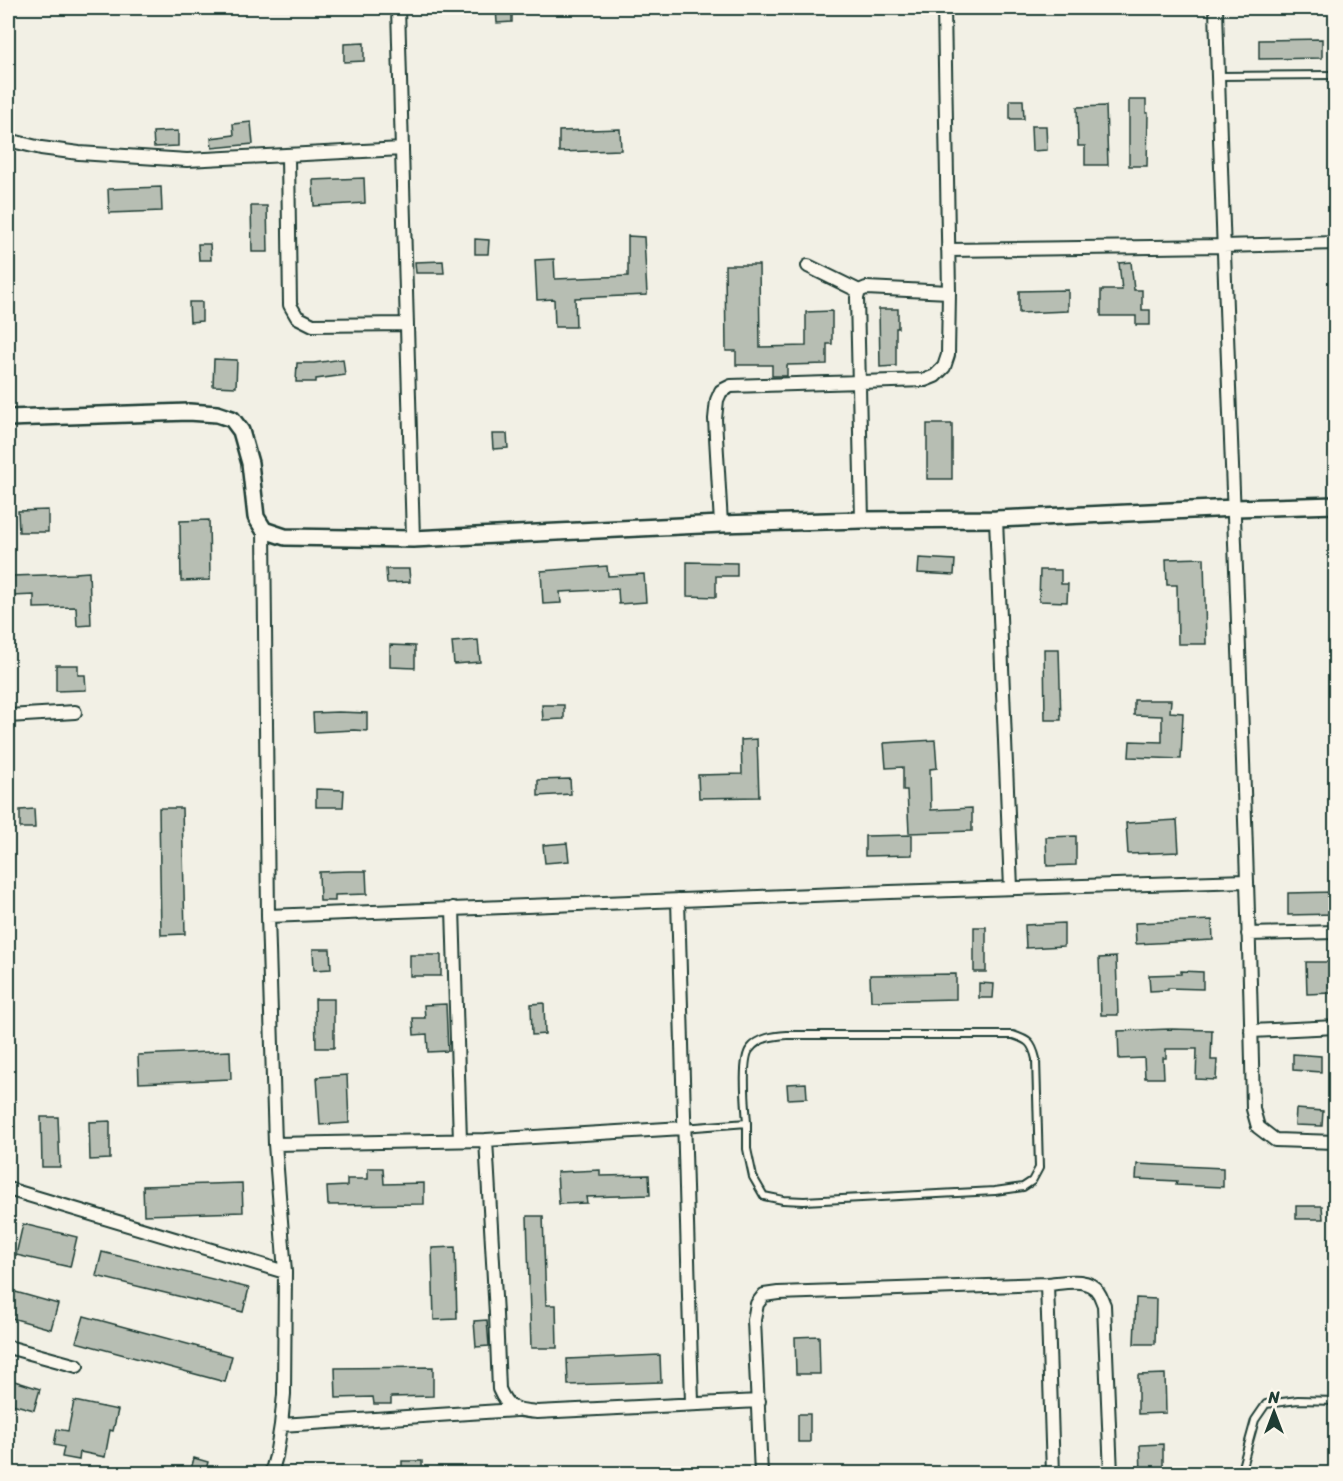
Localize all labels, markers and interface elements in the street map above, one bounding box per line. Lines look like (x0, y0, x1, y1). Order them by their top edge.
north arrow (1244, 1382, 1304, 1442)
text: N (1267, 1383, 1280, 1412)

